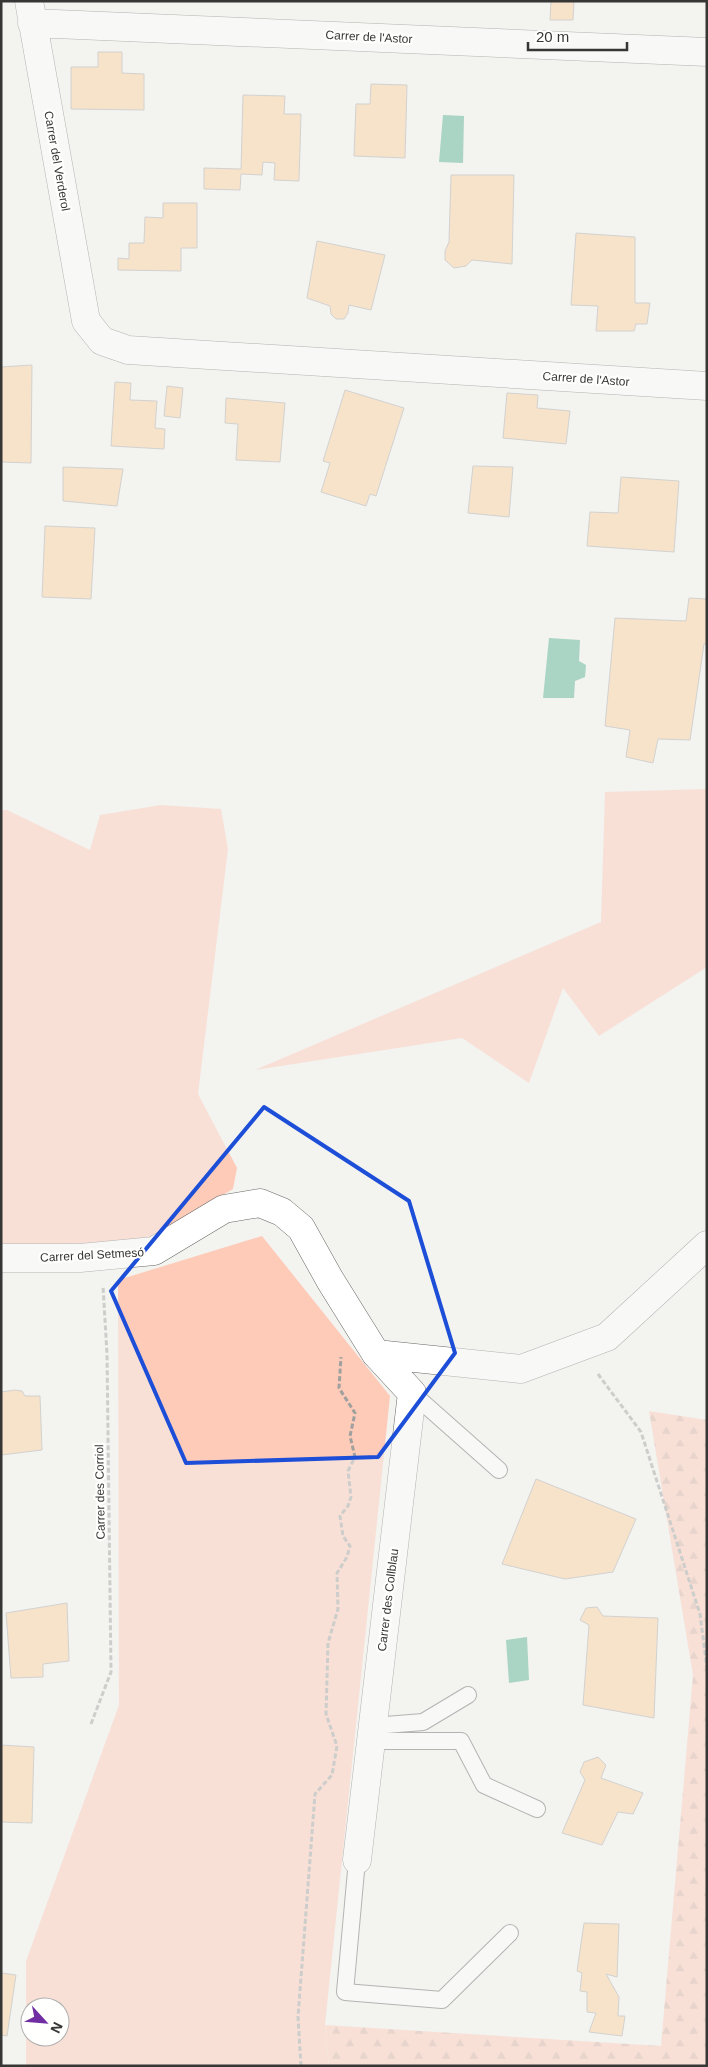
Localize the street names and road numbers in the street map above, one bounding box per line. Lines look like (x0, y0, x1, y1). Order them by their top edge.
street label: Carrer de l'Astor (325, 28, 413, 46)
street label: Carrer del Verderol (41, 110, 73, 212)
street label: Carrer de l'Astor (542, 369, 630, 389)
street label: Carrer del Setmesó (40, 1245, 145, 1265)
street label: Carrer des Corriol (92, 1444, 108, 1540)
street label: Carrer des Collblau (375, 1548, 401, 1652)

